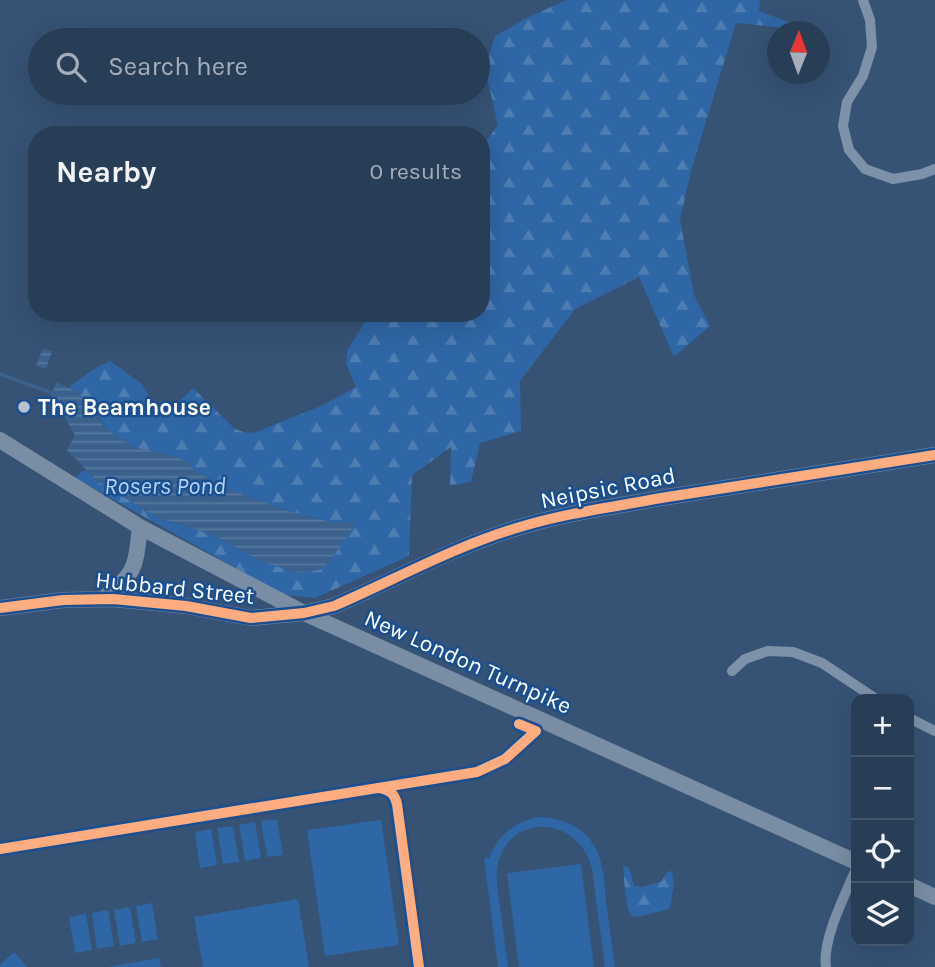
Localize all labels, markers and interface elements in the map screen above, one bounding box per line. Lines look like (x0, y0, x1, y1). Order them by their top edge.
north arrow (767, 21, 830, 84)
search box (28, 28, 490, 105)
icon: search (52, 48, 90, 86)
text: Search here (108, 51, 248, 82)
text: Nearby (56, 154, 156, 190)
text: 0 results (370, 158, 462, 185)
place label: The Beamhouse (38, 394, 211, 421)
marker: The Beamhouse (16, 399, 32, 415)
street label: Neipsic Road (538, 462, 678, 514)
water label: Rosers Pond (104, 472, 226, 500)
street label: Hubbard Street (94, 566, 256, 610)
street label: New London Turnpike (360, 604, 576, 720)
map controls (851, 694, 914, 946)
button: + (851, 694, 914, 757)
button: − (851, 757, 914, 820)
button: locate (851, 820, 914, 883)
button: layers (851, 883, 914, 946)

